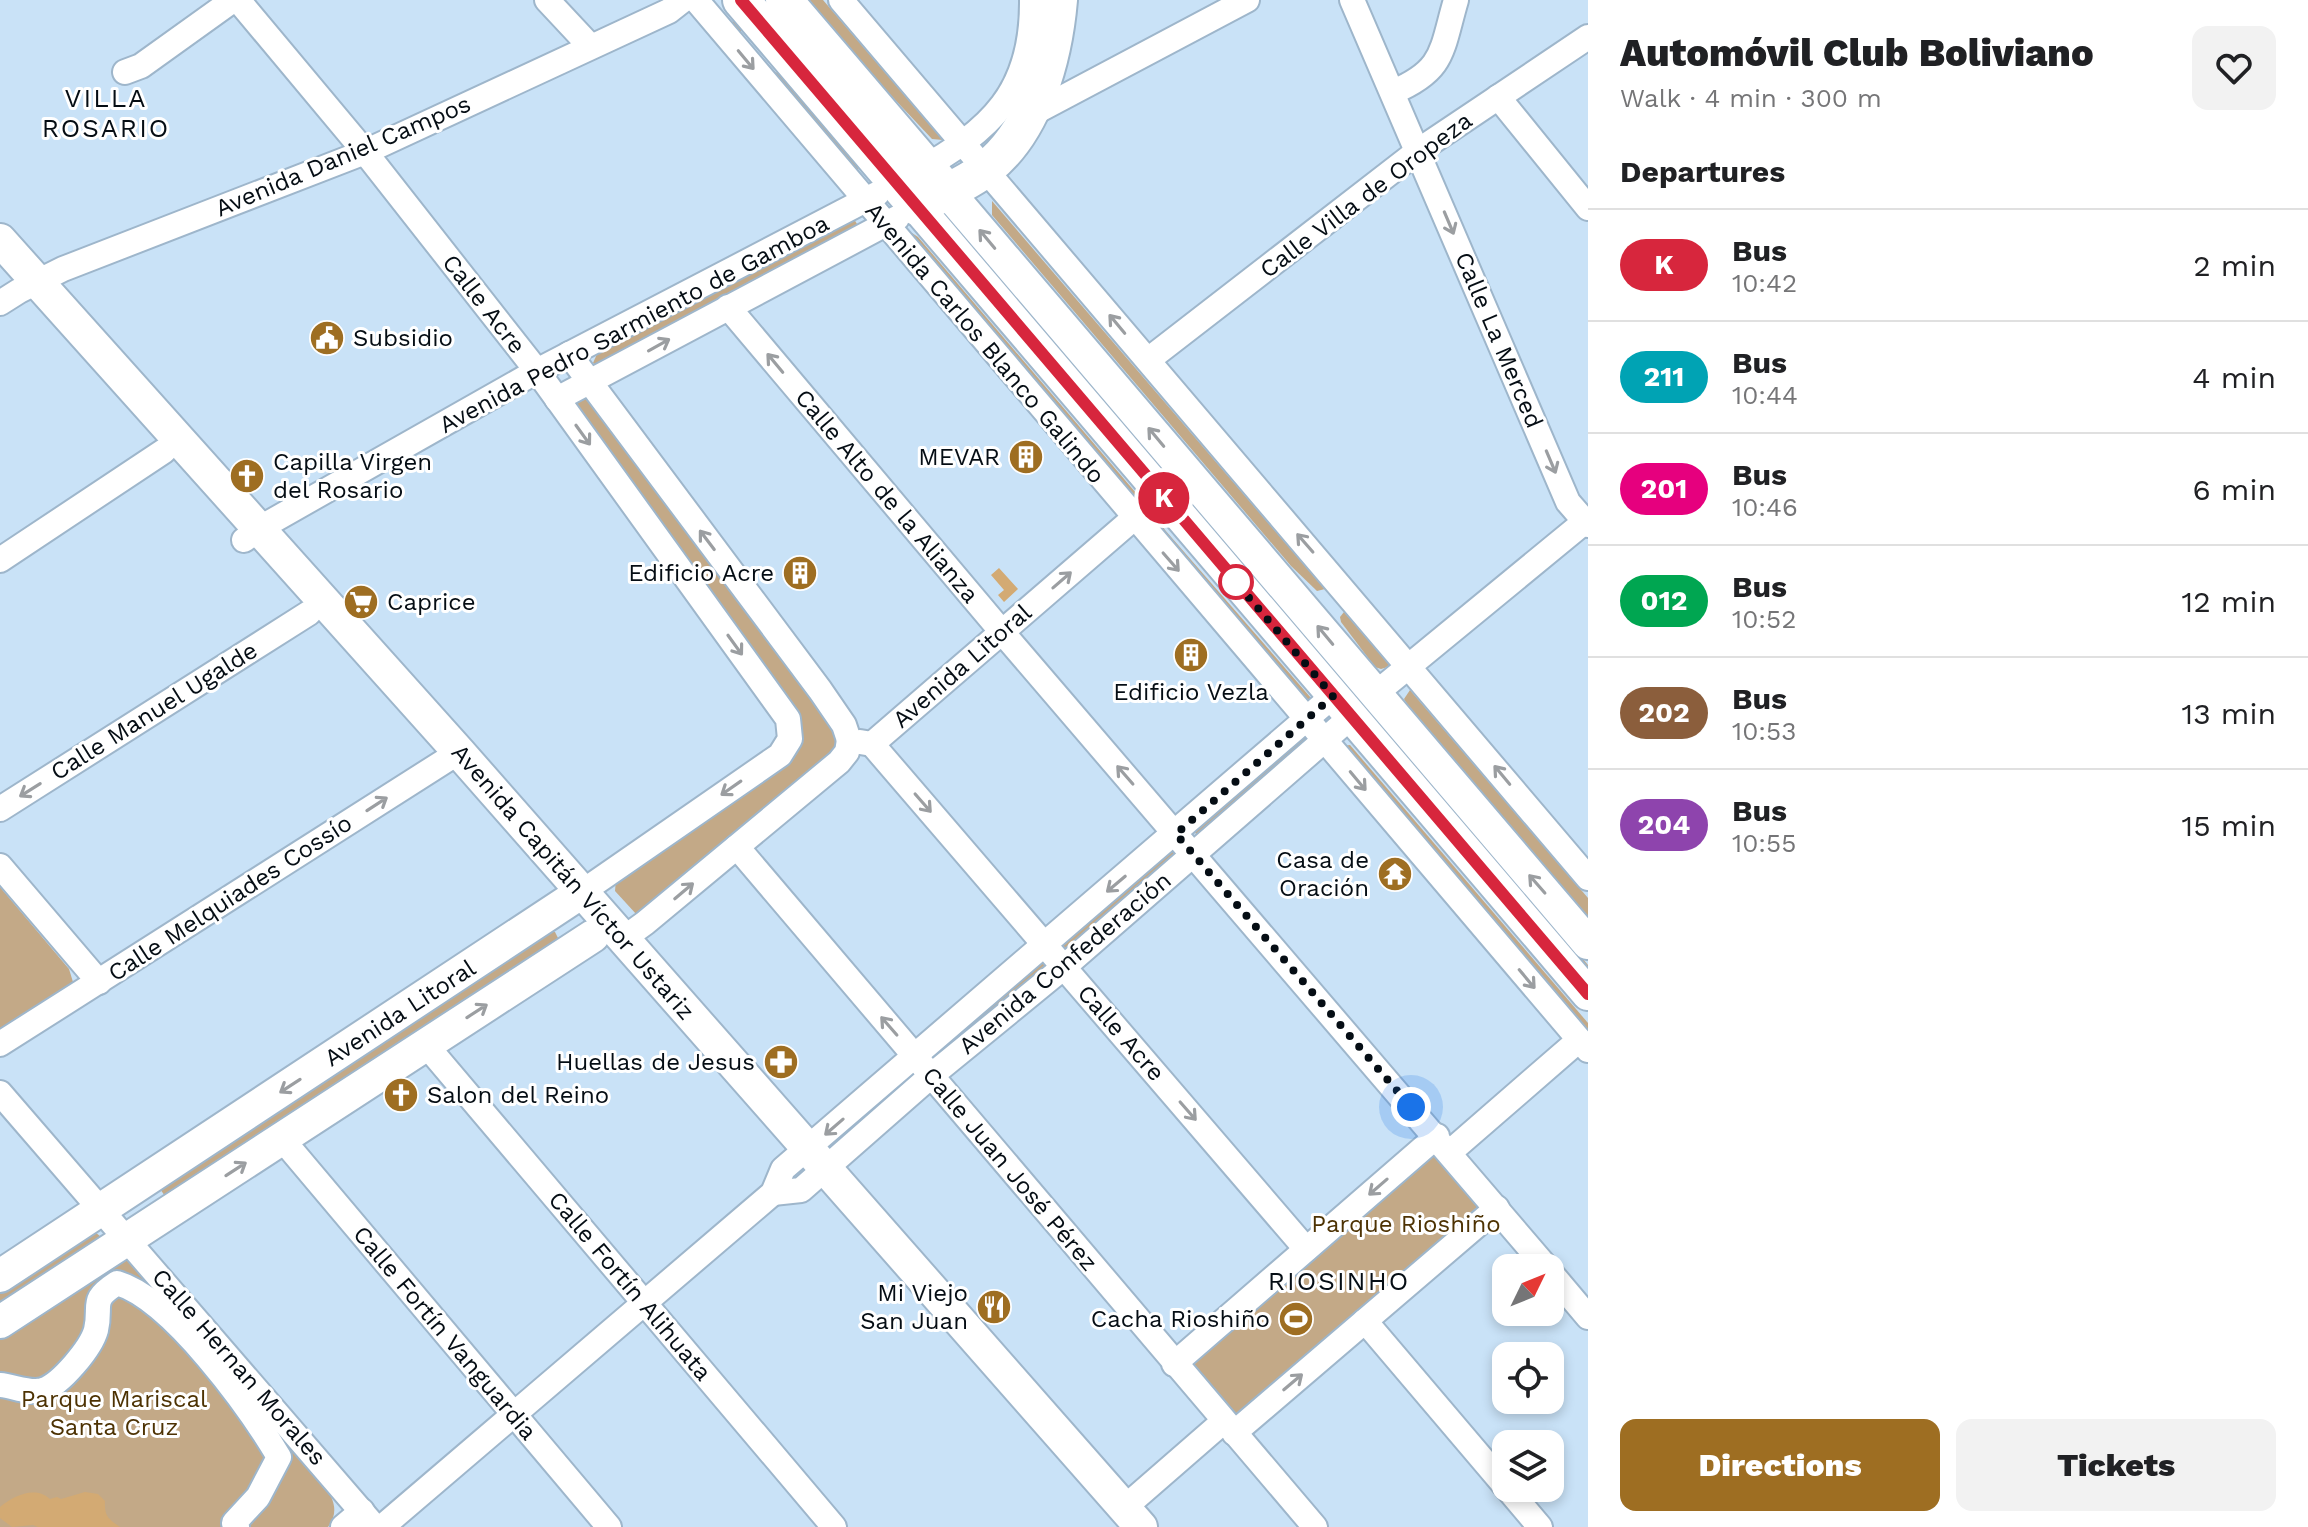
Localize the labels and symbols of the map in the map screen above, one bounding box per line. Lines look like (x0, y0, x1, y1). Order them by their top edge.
one-way arrow (737, 49, 755, 70)
district label: VILLA ROSARIO (42, 83, 170, 143)
street label: Avenida Daniel Campos (211, 89, 475, 223)
street label: Calle Villa de Oropeza (1255, 106, 1477, 284)
street label: Avenida Carlos Blanco Galindo (859, 197, 1111, 489)
street label: Avenida Pedro Sarmiento de Gamboa (434, 209, 834, 439)
one-way arrow (1442, 210, 1457, 235)
one-way arrow (979, 229, 997, 249)
street label: Calle La Merced (1449, 248, 1549, 432)
street label: Calle Acre (437, 249, 531, 359)
one-way arrow (1109, 314, 1127, 334)
public building icon: Subsidio (308, 319, 346, 357)
place label: Subsidio (353, 324, 453, 352)
one-way arrow (646, 337, 670, 352)
one-way arrow (766, 354, 784, 374)
street label: Calle Alto de la Alianza (789, 383, 985, 609)
one-way arrow (575, 423, 591, 445)
one-way arrow (1147, 427, 1165, 447)
building icon: MEVAR (1007, 438, 1045, 476)
place label: MEVAR (918, 443, 1000, 471)
place label: Capilla Virgen del Rosario (273, 448, 432, 504)
one-way arrow (1545, 449, 1560, 474)
church icon: Capilla Virgen del Rosario (228, 457, 266, 495)
line badge: K (1138, 472, 1190, 524)
one-way arrow (699, 530, 716, 551)
one-way arrow (1296, 533, 1314, 553)
one-way arrow (1162, 551, 1180, 571)
building icon: Edificio Acre (781, 554, 819, 592)
place label: Edificio Acre (628, 559, 774, 587)
unlabelled marker (1219, 565, 1253, 599)
one-way arrow (1052, 571, 1072, 589)
supermarket icon: Caprice (342, 583, 380, 621)
place label: Caprice (387, 588, 476, 616)
street label: Avenida Litoral (887, 598, 1038, 734)
one-way arrow (1316, 625, 1334, 645)
one-way arrow (727, 634, 743, 656)
street label: Calle Manuel Ugalde (46, 636, 262, 786)
building icon: Edificio Vezla (1172, 636, 1210, 674)
place label: Edificio Vezla (1113, 678, 1269, 706)
street label: Avenida Capitán Víctor Ustariz (446, 739, 700, 1025)
one-way arrow (1116, 765, 1134, 785)
one-way arrow (1493, 765, 1511, 786)
one-way arrow (1349, 770, 1367, 790)
one-way arrow (721, 780, 743, 796)
one-way arrow (19, 782, 42, 798)
one-way arrow (914, 792, 932, 812)
one-way arrow (365, 796, 387, 812)
street label: Calle Melquiades Cossío (103, 809, 357, 987)
place label: Casa de Oración (1276, 846, 1369, 902)
temple icon: Casa de Oración (1376, 855, 1414, 893)
street label: Avenida Confederación (953, 866, 1177, 1060)
one-way arrow (1528, 874, 1546, 895)
one-way arrow (1106, 875, 1127, 893)
one-way arrow (674, 882, 694, 900)
street label: Avenida Litoral (319, 953, 481, 1072)
one-way arrow (1518, 968, 1536, 988)
street label: Calle Acre (1072, 979, 1170, 1087)
one-way arrow (466, 1003, 488, 1020)
one-way arrow (880, 1016, 898, 1037)
pharmacy icon: Huellas de Jesus (762, 1043, 800, 1081)
place label: Huellas de Jesus (556, 1048, 755, 1076)
street label: Calle Juan José Pérez (917, 1061, 1103, 1277)
church icon: Salon del Reino (382, 1076, 420, 1114)
one-way arrow (279, 1077, 301, 1094)
place label: Salon del Reino (427, 1081, 609, 1109)
your location (1391, 1087, 1431, 1127)
one-way arrow (1179, 1100, 1197, 1120)
one-way arrow (824, 1117, 844, 1135)
one-way arrow (224, 1160, 247, 1176)
one-way arrow (1368, 1178, 1388, 1196)
street label: Calle Fortín Alihuata (543, 1186, 717, 1386)
park label: Parque Rioshiño (1311, 1210, 1501, 1238)
street label: Calle Fortín Vanguardia (347, 1220, 543, 1446)
north arrow (1492, 1254, 1564, 1326)
street label: Calle Hernan Morales (146, 1263, 332, 1471)
district label: RIOSINHO (1268, 1266, 1410, 1296)
place label: Mi Viejo San Juan (860, 1279, 968, 1335)
restaurant icon: Mi Viejo San Juan (975, 1288, 1013, 1326)
sports icon: Cacha Rioshiño (1277, 1300, 1315, 1338)
place label: Cacha Rioshiño (1091, 1305, 1270, 1333)
one-way arrow (1283, 1373, 1303, 1391)
park label: Parque Mariscal Santa Cruz (21, 1385, 208, 1441)

